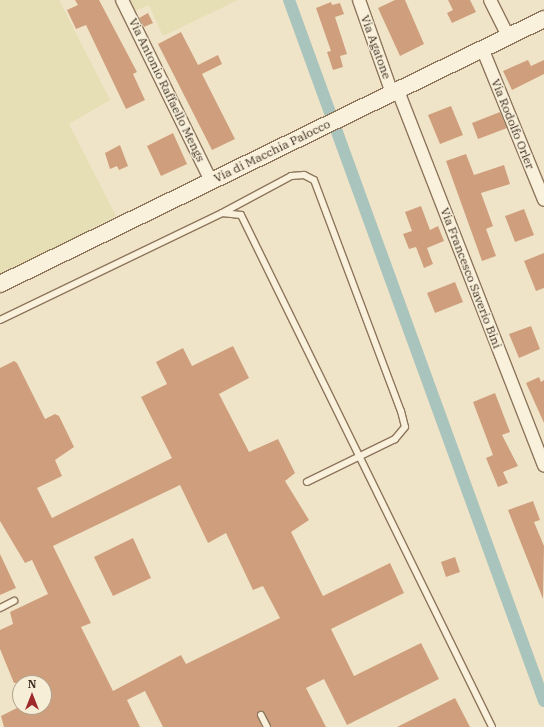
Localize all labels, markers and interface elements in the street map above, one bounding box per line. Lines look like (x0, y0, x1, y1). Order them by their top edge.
street label: Via Agatone (358, 13, 394, 81)
street label: Via Antonio Raffaello Mengs (126, 16, 208, 164)
street label: Via Rodolfo Orler (488, 77, 538, 171)
street label: Via di Macchia Palocco (211, 117, 333, 185)
street label: Via Francesco Saverio Bini (437, 206, 505, 350)
north arrow (12, 675, 52, 715)
text: N (28, 677, 36, 691)

